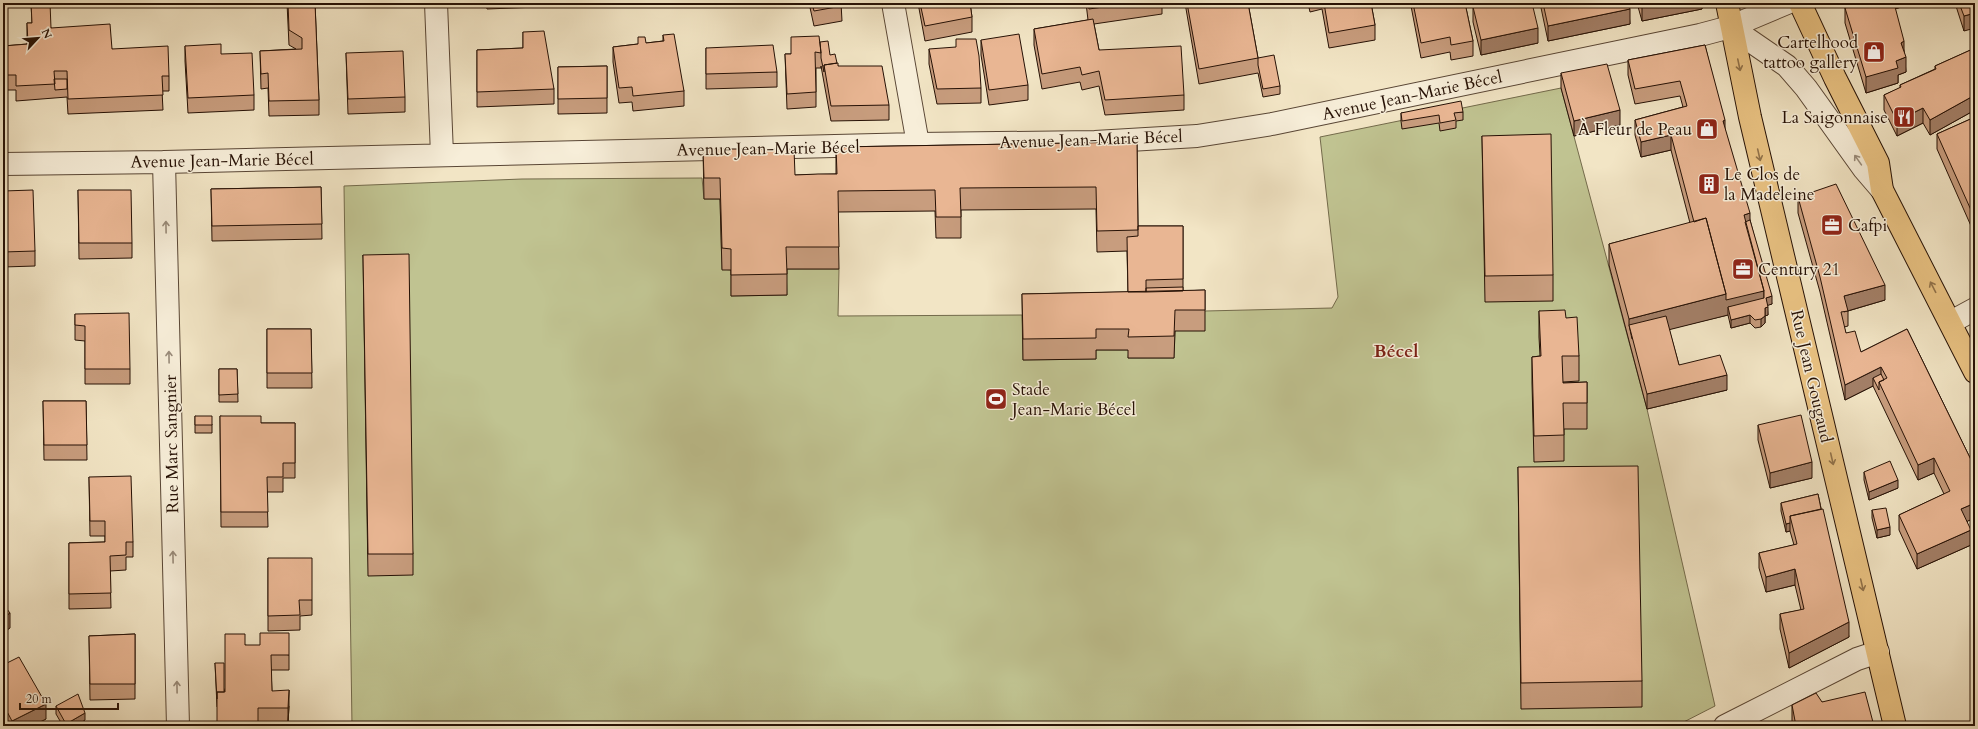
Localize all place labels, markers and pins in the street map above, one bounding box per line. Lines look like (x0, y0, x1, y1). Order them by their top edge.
place label: Cartelhood tattoo gallery (1763, 31, 1858, 74)
shop icon: Cartelhood tattoo gallery (1861, 39, 1887, 65)
restaurant icon: La Saigonnaise (1891, 104, 1917, 130)
place label: La Saigonnaise (1782, 106, 1888, 129)
shop icon: À Fleur de Peau (1694, 116, 1720, 142)
place label: À Fleur de Peau (1578, 118, 1692, 141)
place label: Le Clos de la Madeleine (1724, 163, 1815, 206)
building icon: Le Clos de la Madeleine (1696, 171, 1722, 197)
office icon: Cafpi (1819, 212, 1845, 238)
place label: Cafpi (1848, 214, 1888, 237)
office icon: Century 21 (1730, 256, 1756, 282)
place label: Century 21 (1758, 258, 1840, 281)
place label: Stade Jean-Marie Bécel (1009, 378, 1136, 421)
sports icon: Stade Jean-Marie Bécel (983, 386, 1009, 412)

